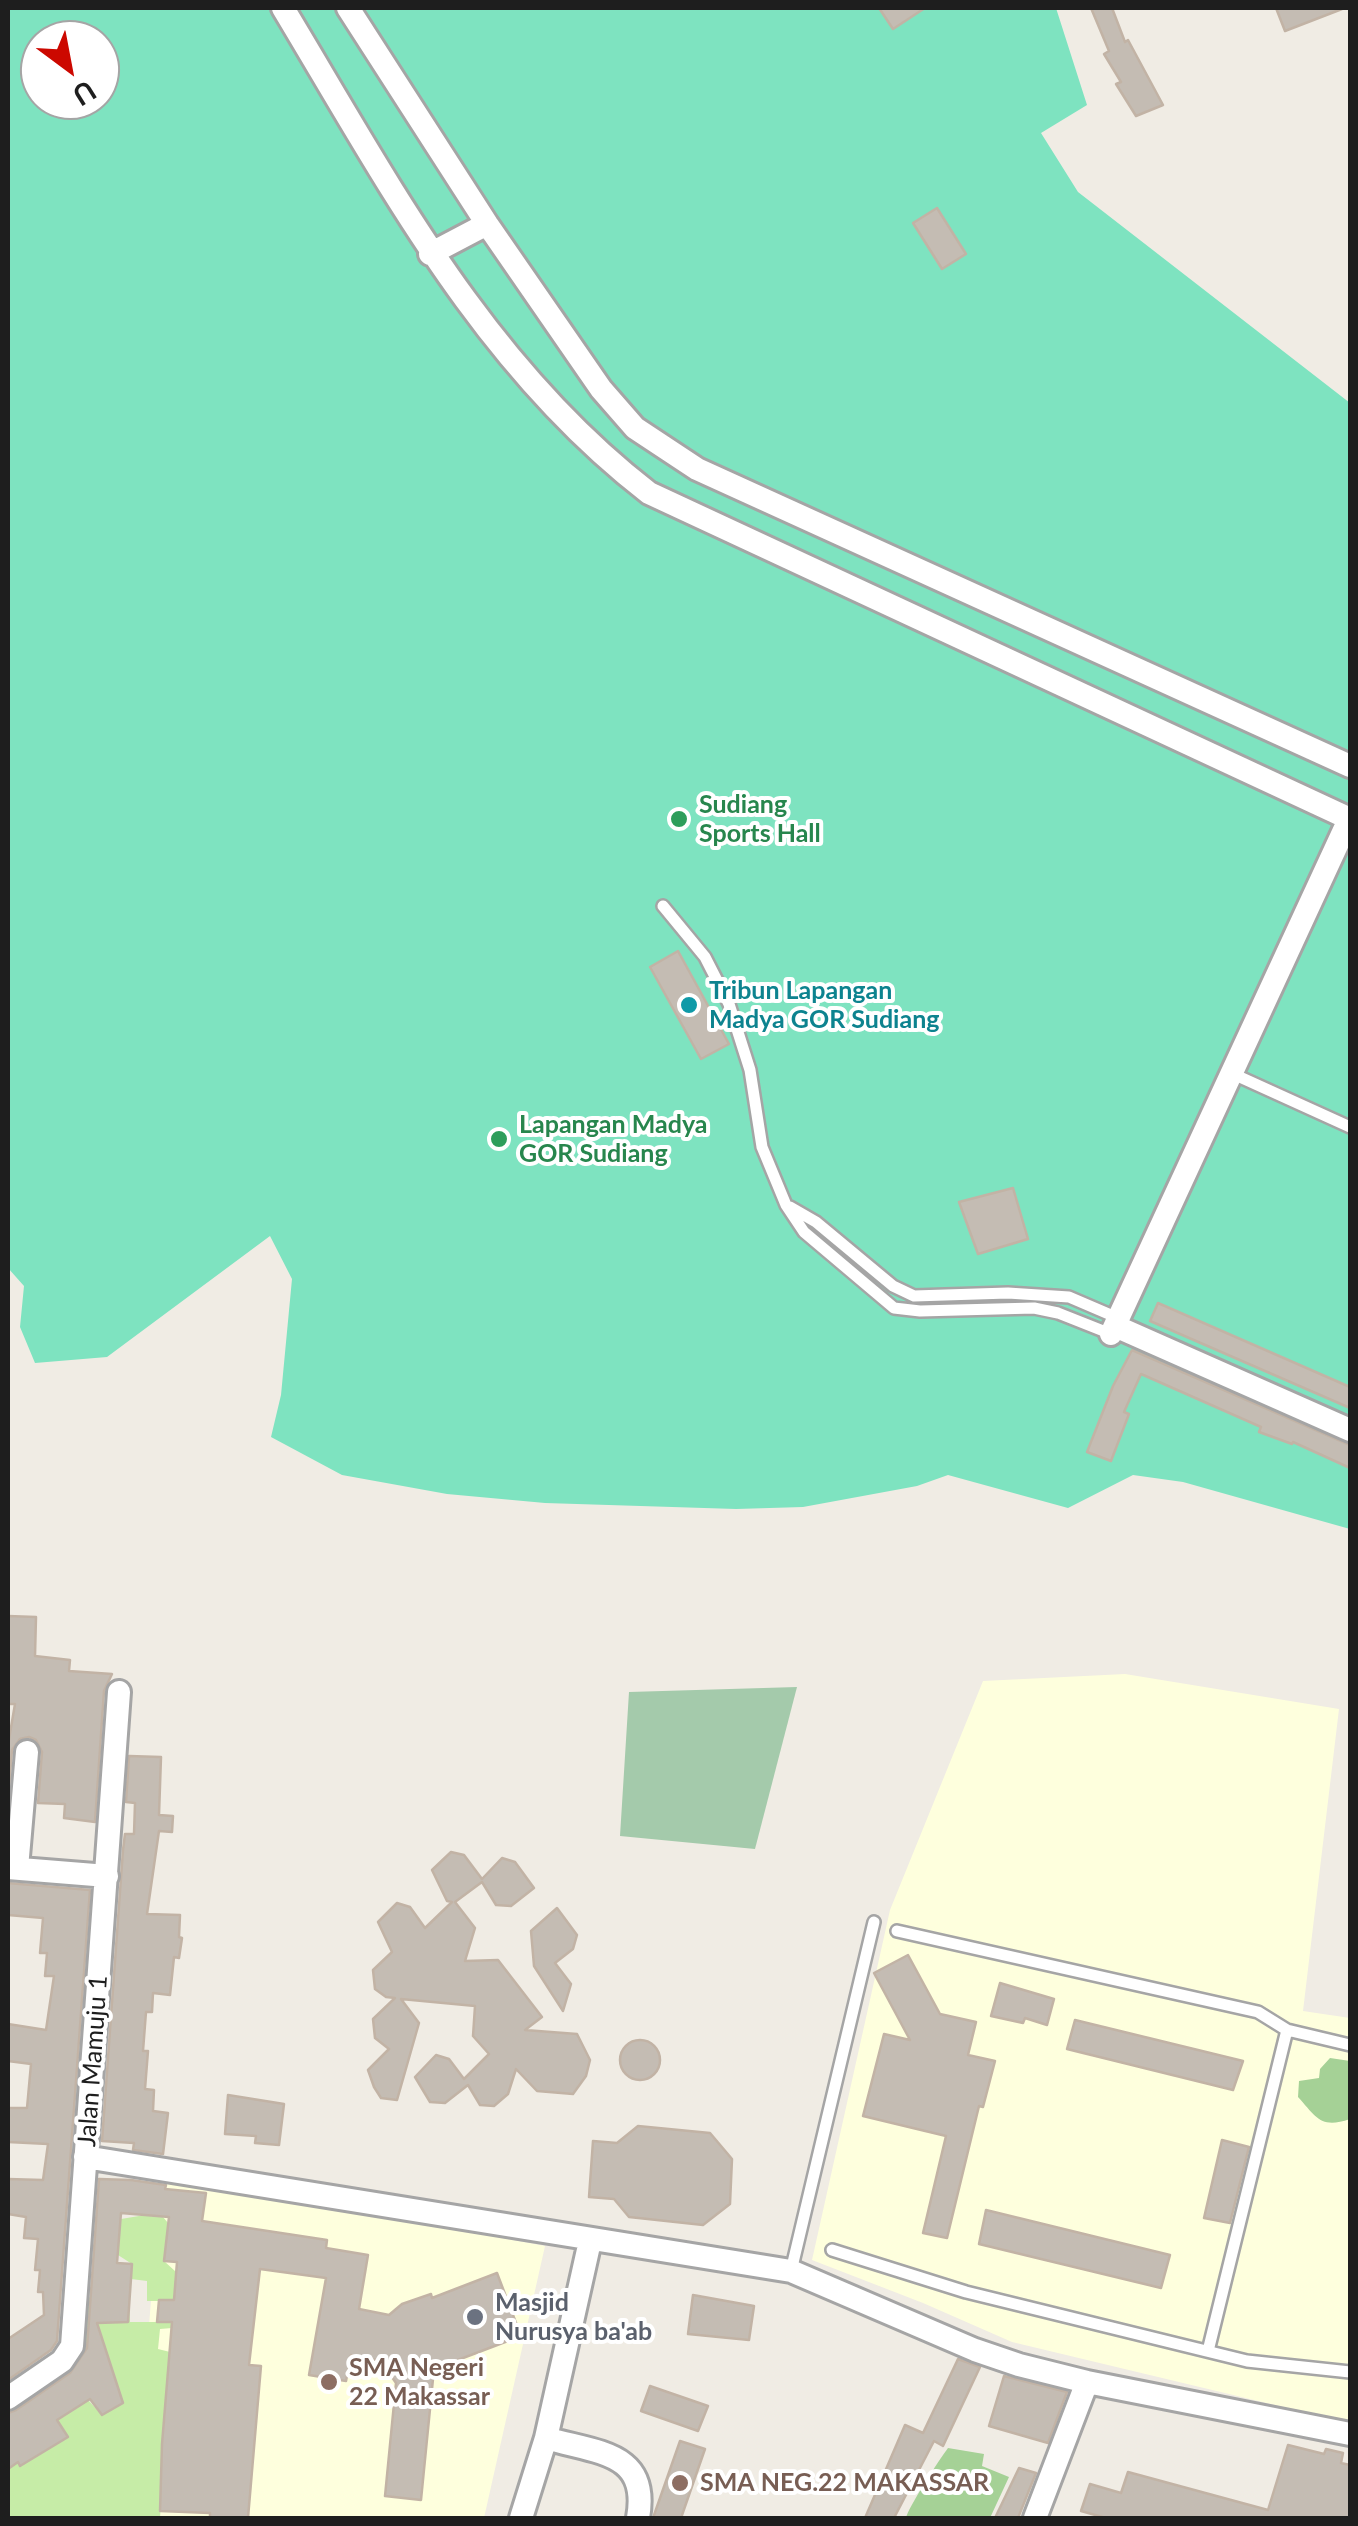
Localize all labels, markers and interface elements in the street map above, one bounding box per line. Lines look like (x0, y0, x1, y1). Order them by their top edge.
north arrow (20, 20, 120, 120)
text: U (67, 74, 103, 114)
place label: Sudiang Sports Hall (699, 790, 821, 849)
marker: Sudiang Sports Hall (668, 808, 690, 830)
place label: Tribun Lapangan Madya GOR Sudiang (709, 976, 939, 1035)
marker: Tribun Lapangan Madya GOR Sudiang (678, 994, 700, 1016)
place label: Lapangan Madya GOR Sudiang (519, 1110, 707, 1169)
marker: Lapangan Madya GOR Sudiang (488, 1128, 510, 1150)
street label: Jalan Mamuju 1 (72, 1974, 114, 2148)
place label: Masjid Nurusya ba'ab (495, 2288, 652, 2347)
marker: Masjid Nurusya ba'ab (464, 2306, 486, 2328)
place label: SMA Negeri 22 Makassar (349, 2353, 490, 2412)
marker: SMA Negeri 22 Makassar (318, 2371, 340, 2393)
place label: SMA NEG.22 MAKASSAR (700, 2468, 989, 2498)
marker: SMA NEG.22 MAKASSAR (669, 2472, 691, 2494)

